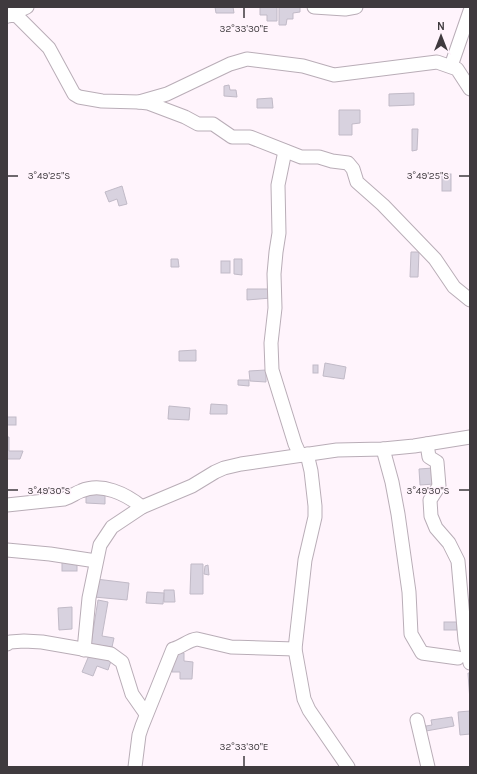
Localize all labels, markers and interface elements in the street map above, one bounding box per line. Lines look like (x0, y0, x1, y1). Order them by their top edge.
north arrow (421, 16, 461, 56)
text: N (437, 20, 445, 33)
text: 32°33'30"E (220, 23, 268, 35)
text: 3°49'25"S (28, 170, 70, 182)
text: 3°49'25"S (407, 170, 449, 182)
text: 3°49'30"S (28, 485, 70, 497)
text: 3°49'30"S (407, 485, 449, 497)
text: 32°33'30"E (220, 741, 268, 753)

